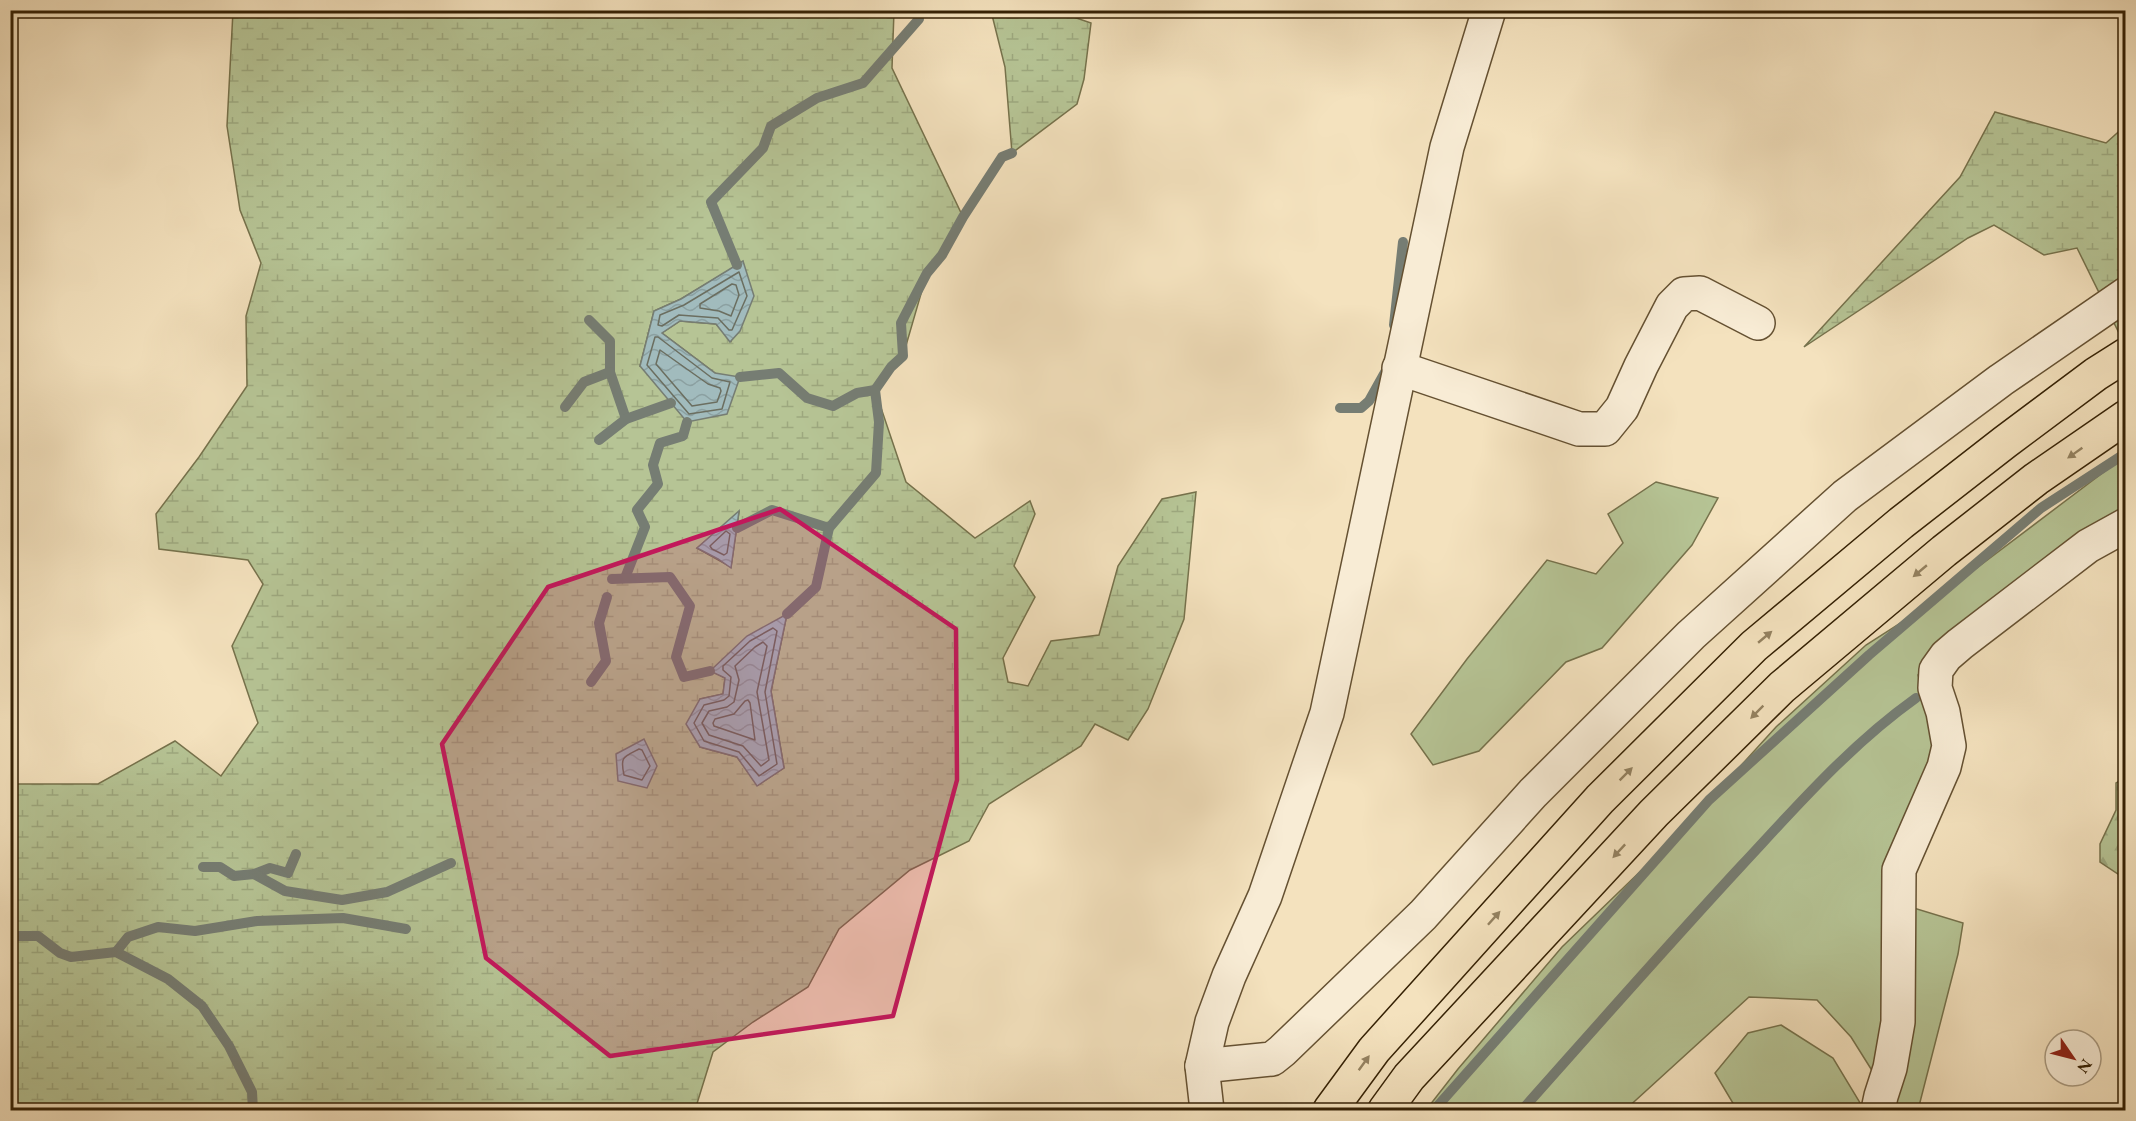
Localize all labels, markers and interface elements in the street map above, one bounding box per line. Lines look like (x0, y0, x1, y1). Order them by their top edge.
one-way arrow (2067, 447, 2083, 459)
one-way arrow (1913, 564, 1928, 577)
one-way arrow (1757, 631, 1772, 644)
one-way arrow (1750, 705, 1764, 719)
one-way arrow (1618, 767, 1632, 781)
one-way arrow (1612, 843, 1626, 858)
one-way arrow (1487, 910, 1501, 925)
north arrow (2043, 1028, 2103, 1088)
one-way arrow (1358, 1055, 1370, 1071)
text: N (2073, 1055, 2097, 1078)

